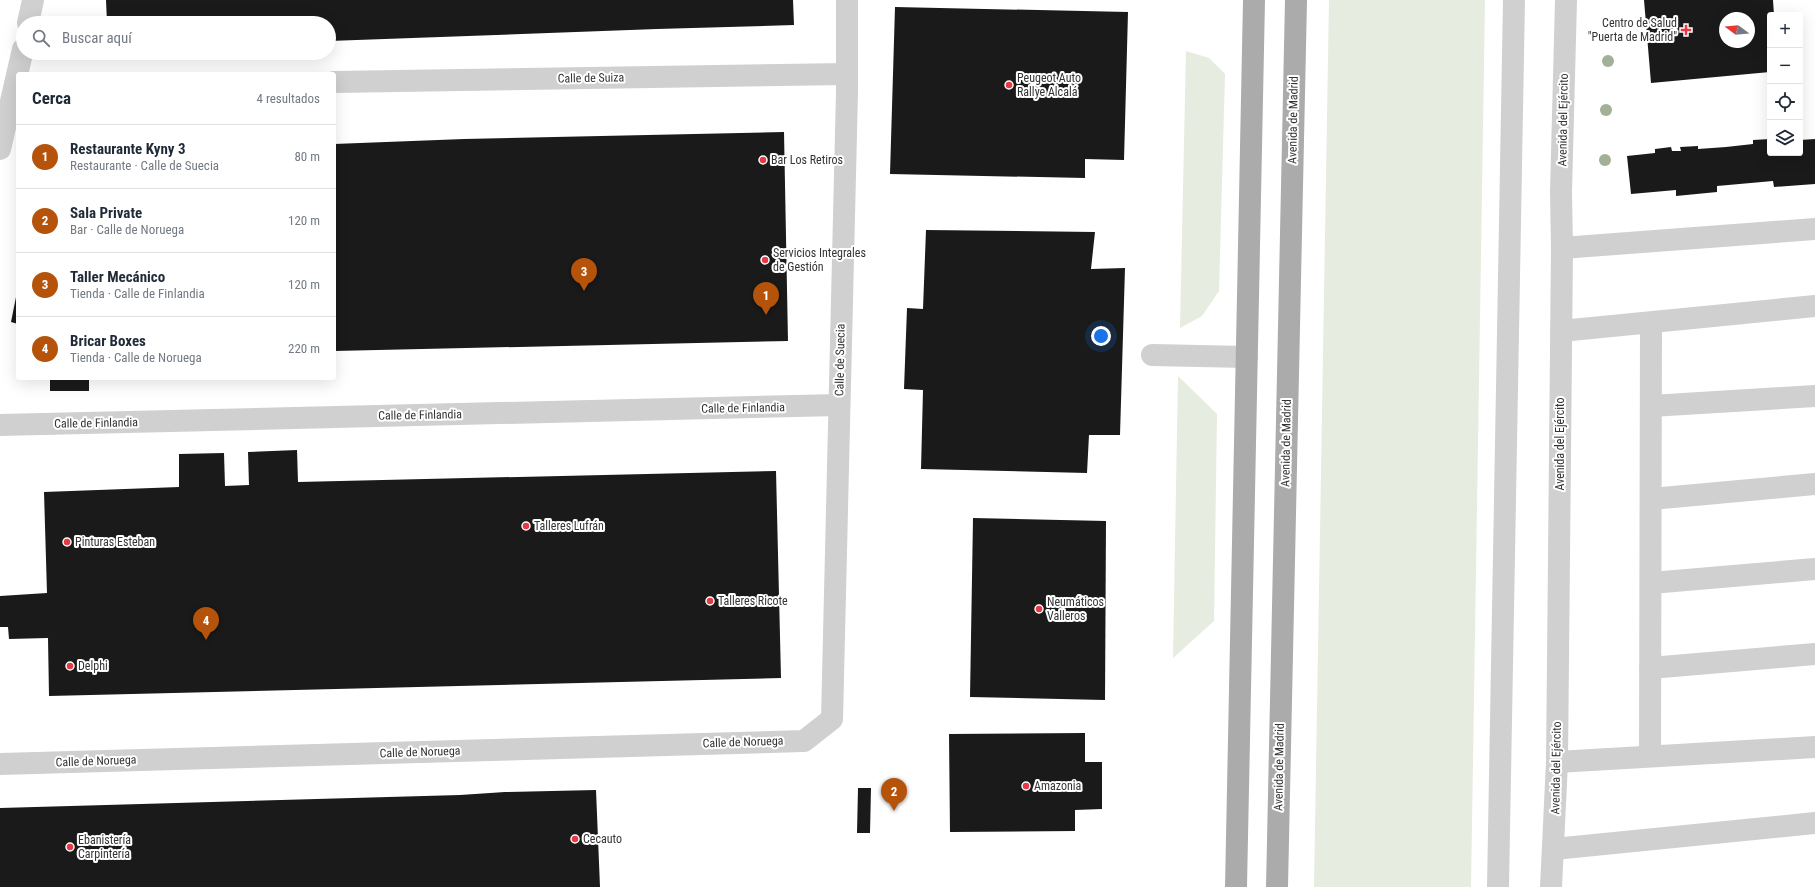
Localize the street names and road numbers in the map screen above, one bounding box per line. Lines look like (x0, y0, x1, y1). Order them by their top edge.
street label: Calle de Suiza (558, 70, 625, 86)
street label: Avenida del Ejército (1555, 73, 1571, 167)
street label: Avenida de Madrid (1285, 76, 1301, 164)
street label: Calle de Suecia (832, 323, 848, 396)
street label: Avenida del Ejército (1553, 398, 1567, 491)
street label: Avenida de Madrid (1278, 399, 1294, 487)
street label: Calle de Finlandia (701, 400, 785, 416)
street label: Calle de Finlandia (378, 407, 462, 423)
street label: Calle de Finlandia (54, 415, 138, 431)
street label: Avenida del Ejército (1548, 721, 1564, 815)
street label: Avenida de Madrid (1271, 723, 1287, 811)
street label: Calle de Noruega (702, 734, 784, 750)
street label: Calle de Noruega (379, 744, 461, 760)
street label: Calle de Noruega (55, 753, 137, 769)

